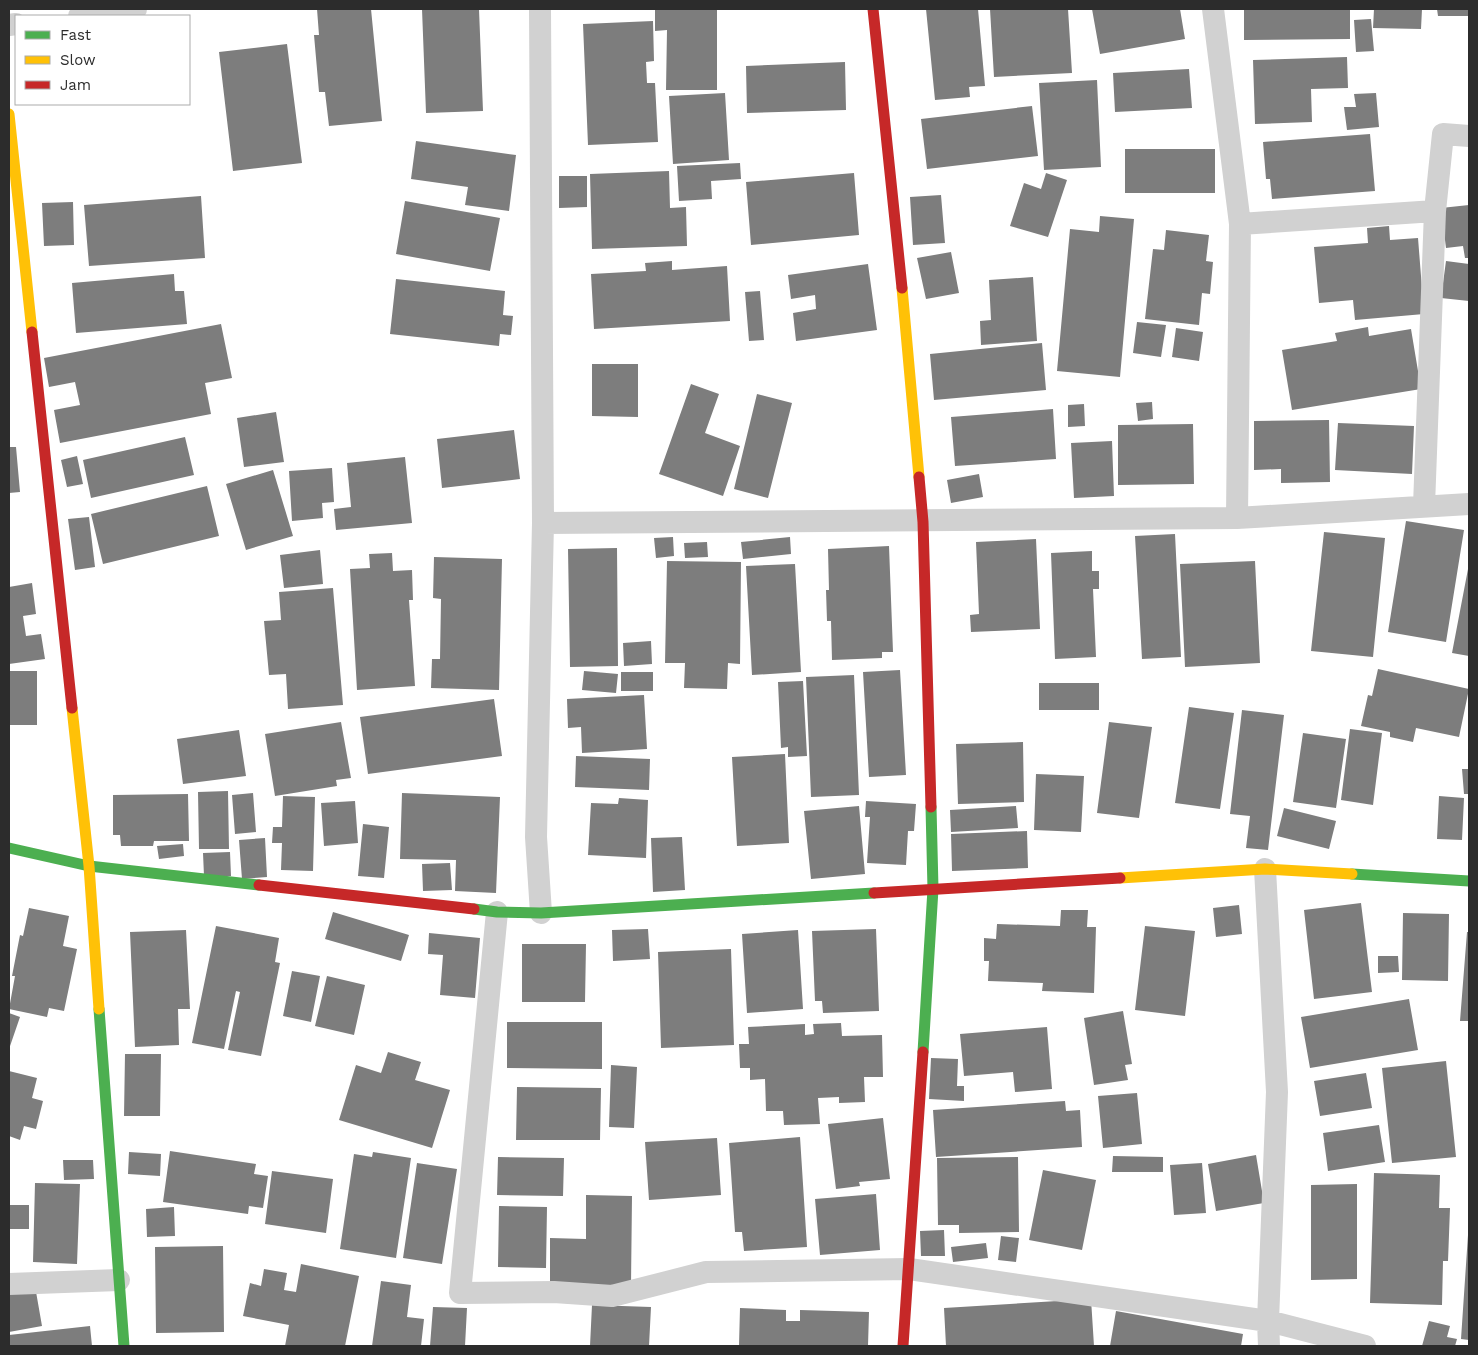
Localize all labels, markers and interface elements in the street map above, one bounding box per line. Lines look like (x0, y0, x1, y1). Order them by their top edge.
legend (15, 15, 190, 105)
text: Fast (60, 26, 92, 44)
text: Slow (60, 51, 96, 69)
text: Jam (60, 76, 91, 94)

